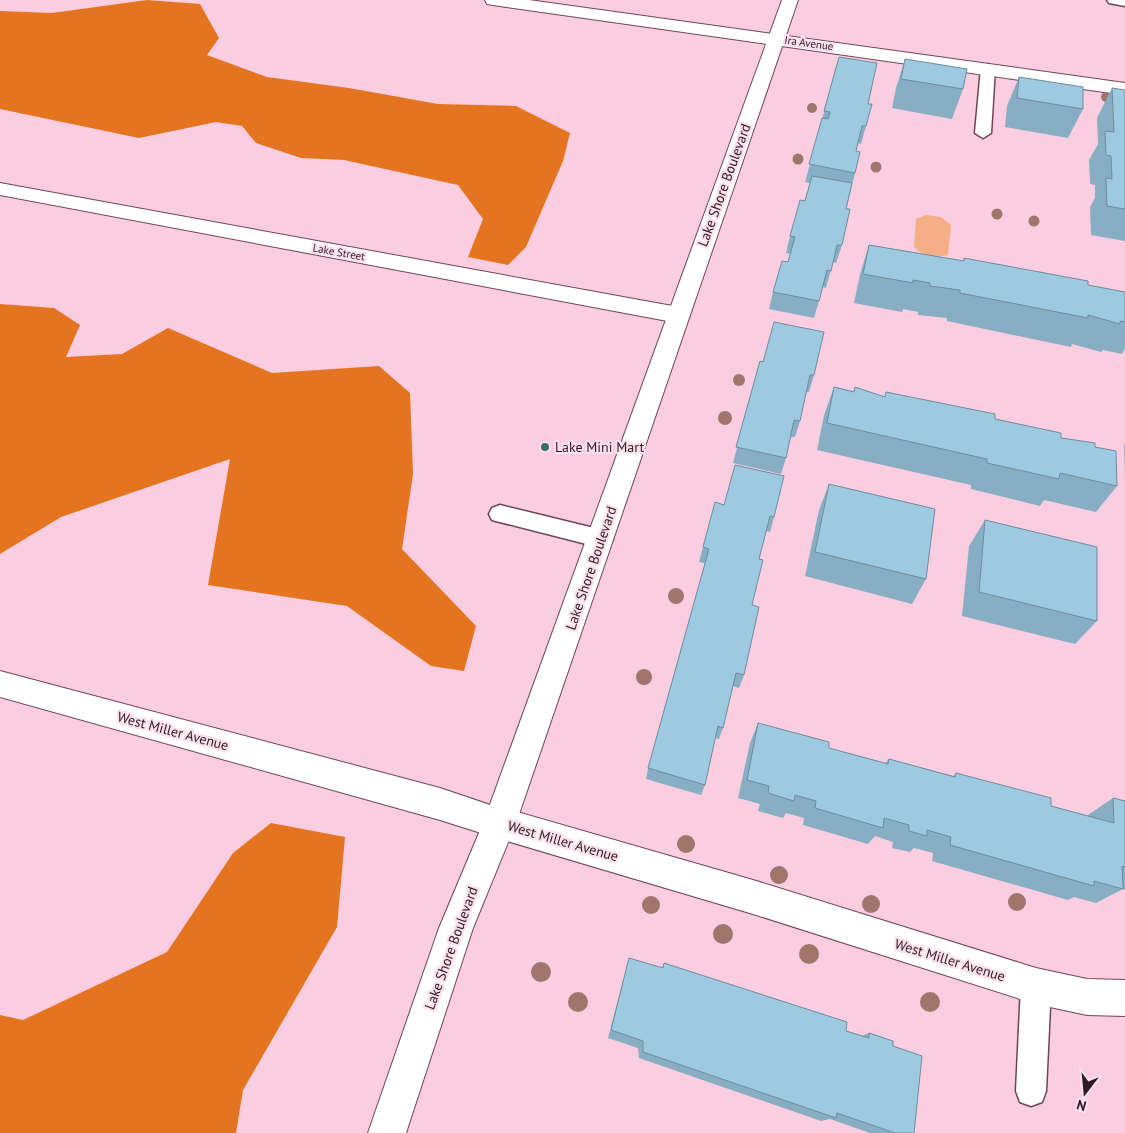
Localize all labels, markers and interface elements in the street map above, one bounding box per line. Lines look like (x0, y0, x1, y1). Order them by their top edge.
street label: Ira Avenue (784, 33, 835, 53)
street label: Lake Shore Boulevard (693, 121, 755, 249)
street label: Lake Street (312, 241, 366, 264)
place label: Lake Mini Mart (555, 438, 644, 456)
marker: Lake Mini Mart (539, 441, 551, 453)
street label: Lake Shore Boulevard (561, 504, 621, 632)
street label: West Miller Avenue (115, 708, 231, 754)
street label: West Miller Avenue (506, 817, 620, 865)
street label: Lake Shore Boulevard (420, 884, 482, 1012)
street label: West Miller Avenue (893, 935, 1007, 985)
north arrow (1060, 1068, 1110, 1118)
text: N (1075, 1096, 1088, 1115)

